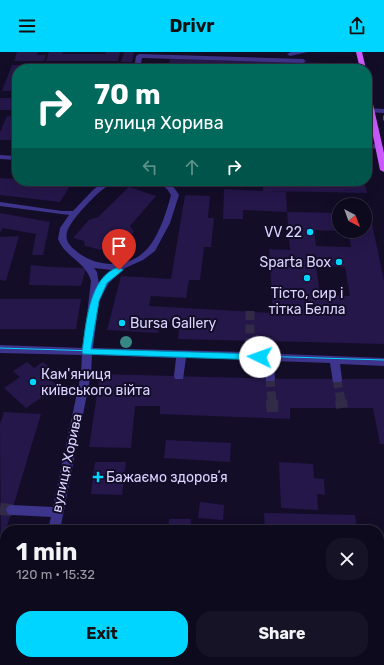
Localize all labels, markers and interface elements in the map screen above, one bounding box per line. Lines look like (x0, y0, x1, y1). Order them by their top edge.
icon: menu (16, 15, 38, 37)
text: Drivr (169, 15, 215, 37)
icon: share (346, 15, 368, 37)
text: 70 m (94, 78, 161, 111)
icon: right (28, 80, 80, 132)
text: вулиця Хорива (94, 112, 224, 134)
icon: left (139, 156, 161, 178)
icon: ahead (181, 156, 203, 178)
icon: right (223, 156, 245, 178)
north arrow (332, 198, 372, 238)
map controls (332, 198, 372, 238)
place label: VV 22 (264, 224, 302, 241)
marker: VV 22 (305, 227, 315, 237)
pin (102, 229, 136, 270)
icon: arrive (108, 235, 130, 257)
place label: Sparta Box (260, 254, 331, 271)
marker: Sparta Box (334, 257, 344, 267)
marker: Тісто, сир і тітка Белла (302, 273, 312, 283)
place label: Тісто, сир і тітка Белла (268, 285, 346, 318)
place label: Bursa Gallery (130, 315, 217, 332)
marker: Bursa Gallery (117, 318, 127, 328)
position arrow (239, 336, 281, 378)
place label: Кам'яниця київського війта (41, 366, 150, 399)
marker: Кам'яниця київського війта (28, 377, 38, 387)
street label: вулиця Хорива (48, 412, 86, 514)
place label: Бажаємо здоровʼя (106, 469, 228, 486)
marker: Бажаємо здоровʼя (93, 472, 103, 482)
text: 1 min (16, 538, 77, 566)
button: close (326, 538, 368, 580)
text: 120 m · 15:32 (16, 567, 95, 582)
button: Exit (16, 611, 188, 657)
button: Share (196, 611, 368, 657)

